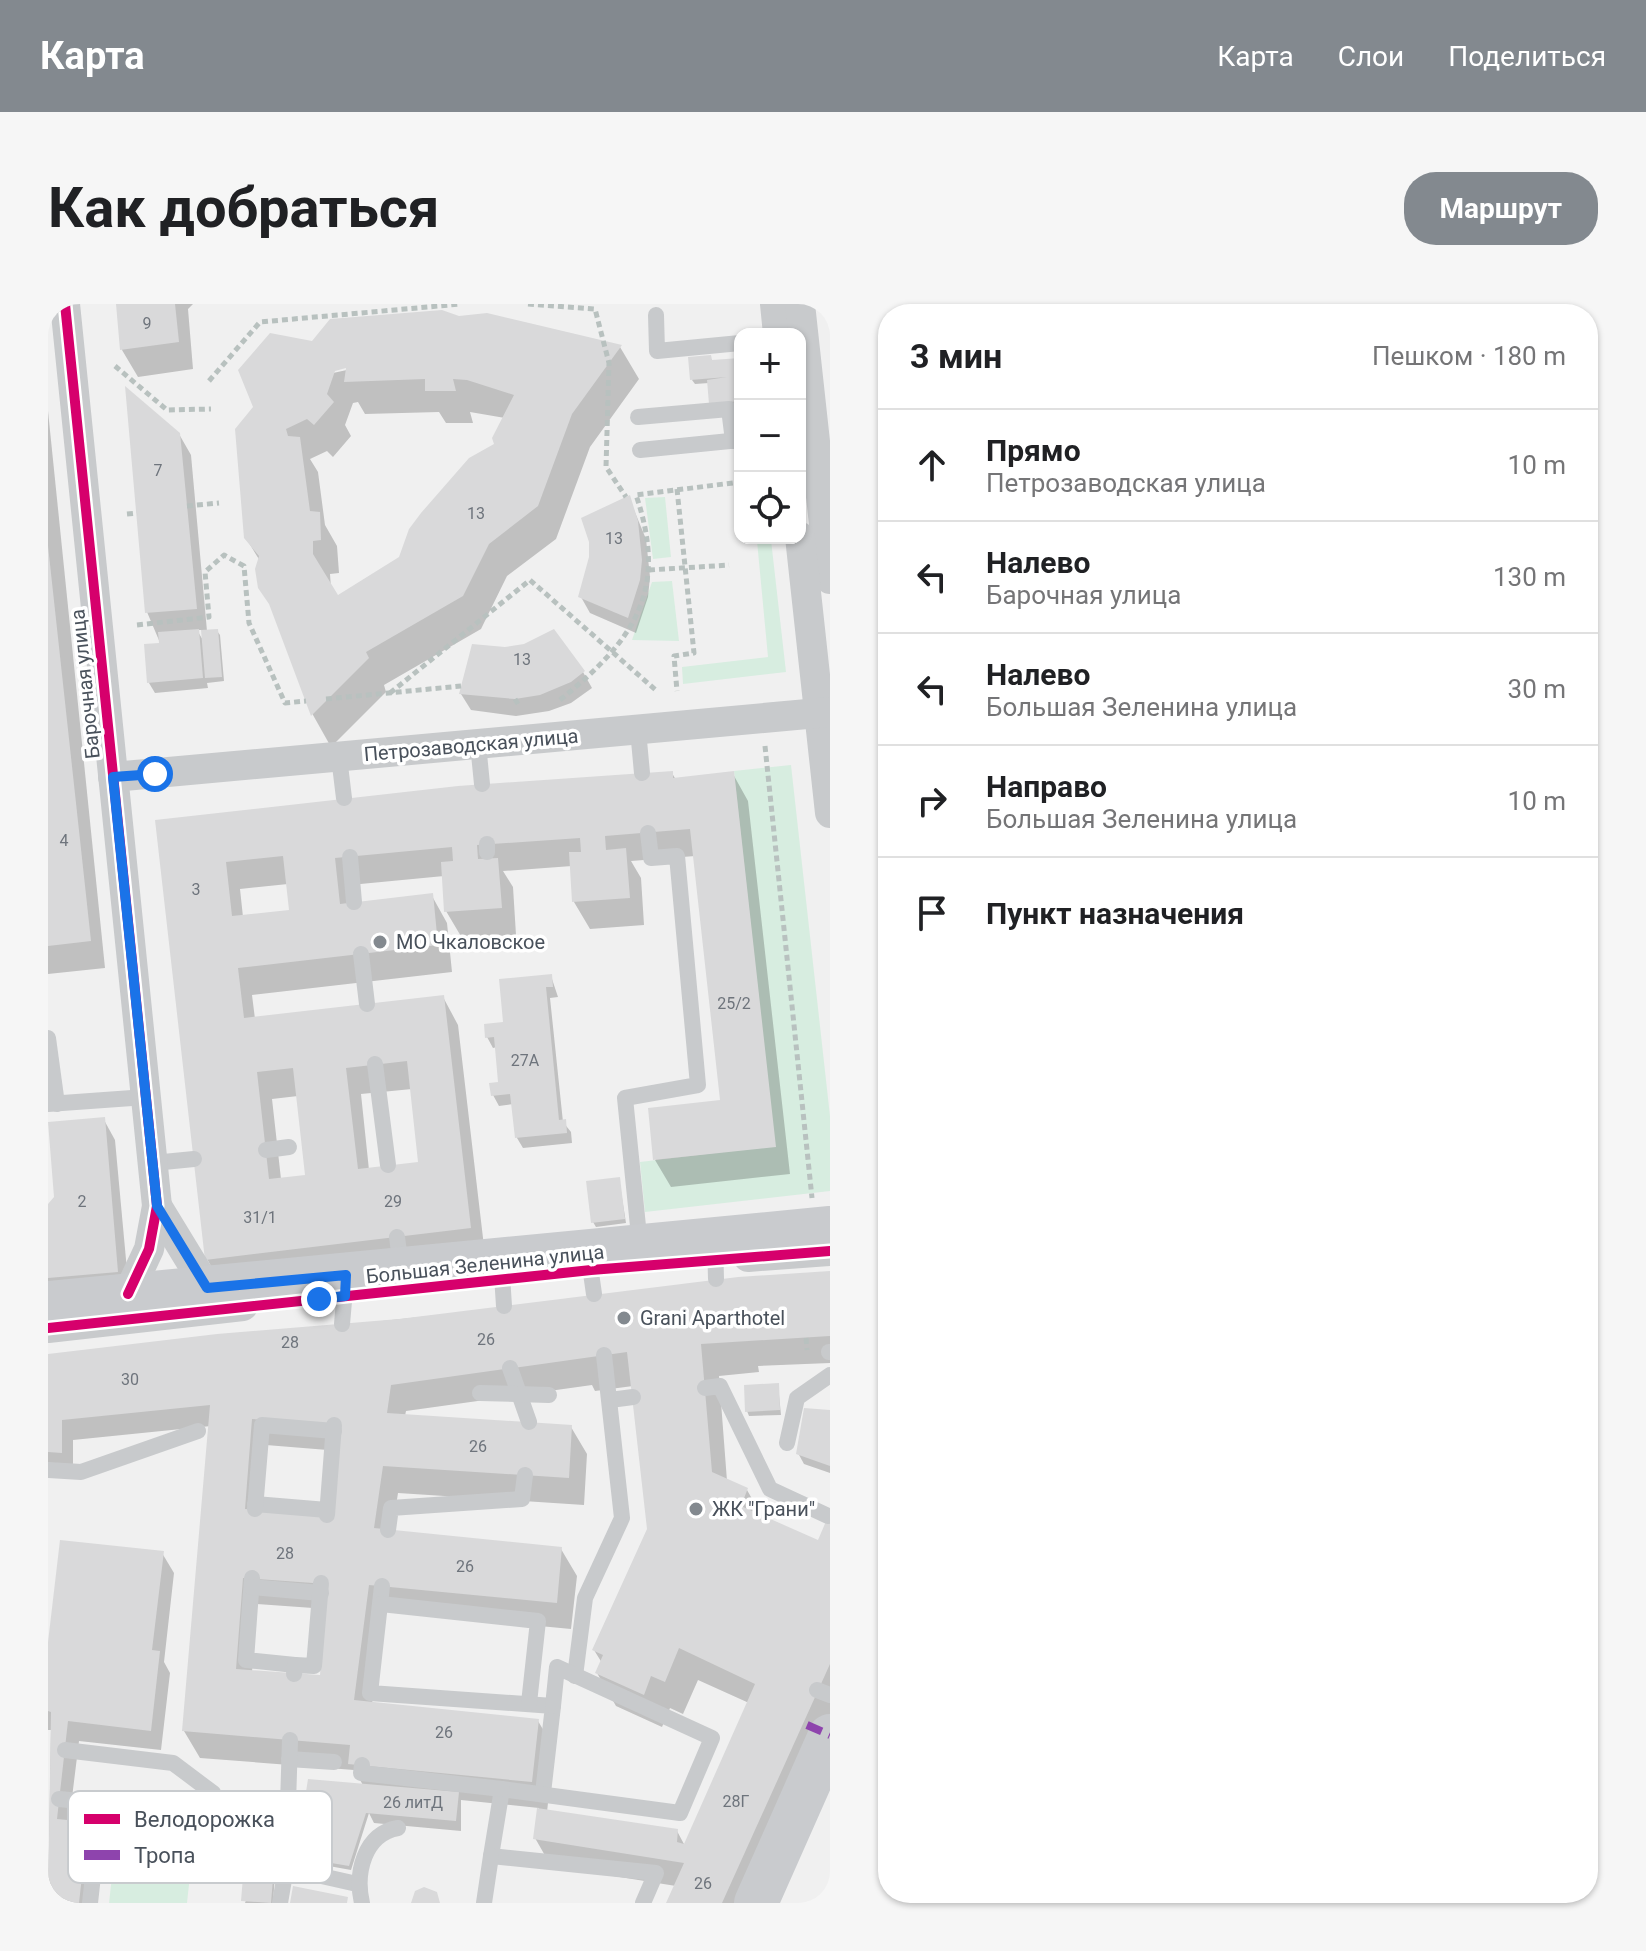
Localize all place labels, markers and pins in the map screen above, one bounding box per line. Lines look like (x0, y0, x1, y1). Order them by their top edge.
place label: МО Чкаловское (396, 930, 545, 954)
marker: МО Чкаловское (371, 933, 389, 951)
place label: Grani Aparthotel (640, 1306, 785, 1330)
marker: Grani Aparthotel (615, 1309, 633, 1327)
place label: ЖК "Грани" (712, 1497, 815, 1521)
marker: ЖК "Грани" (687, 1500, 705, 1518)

